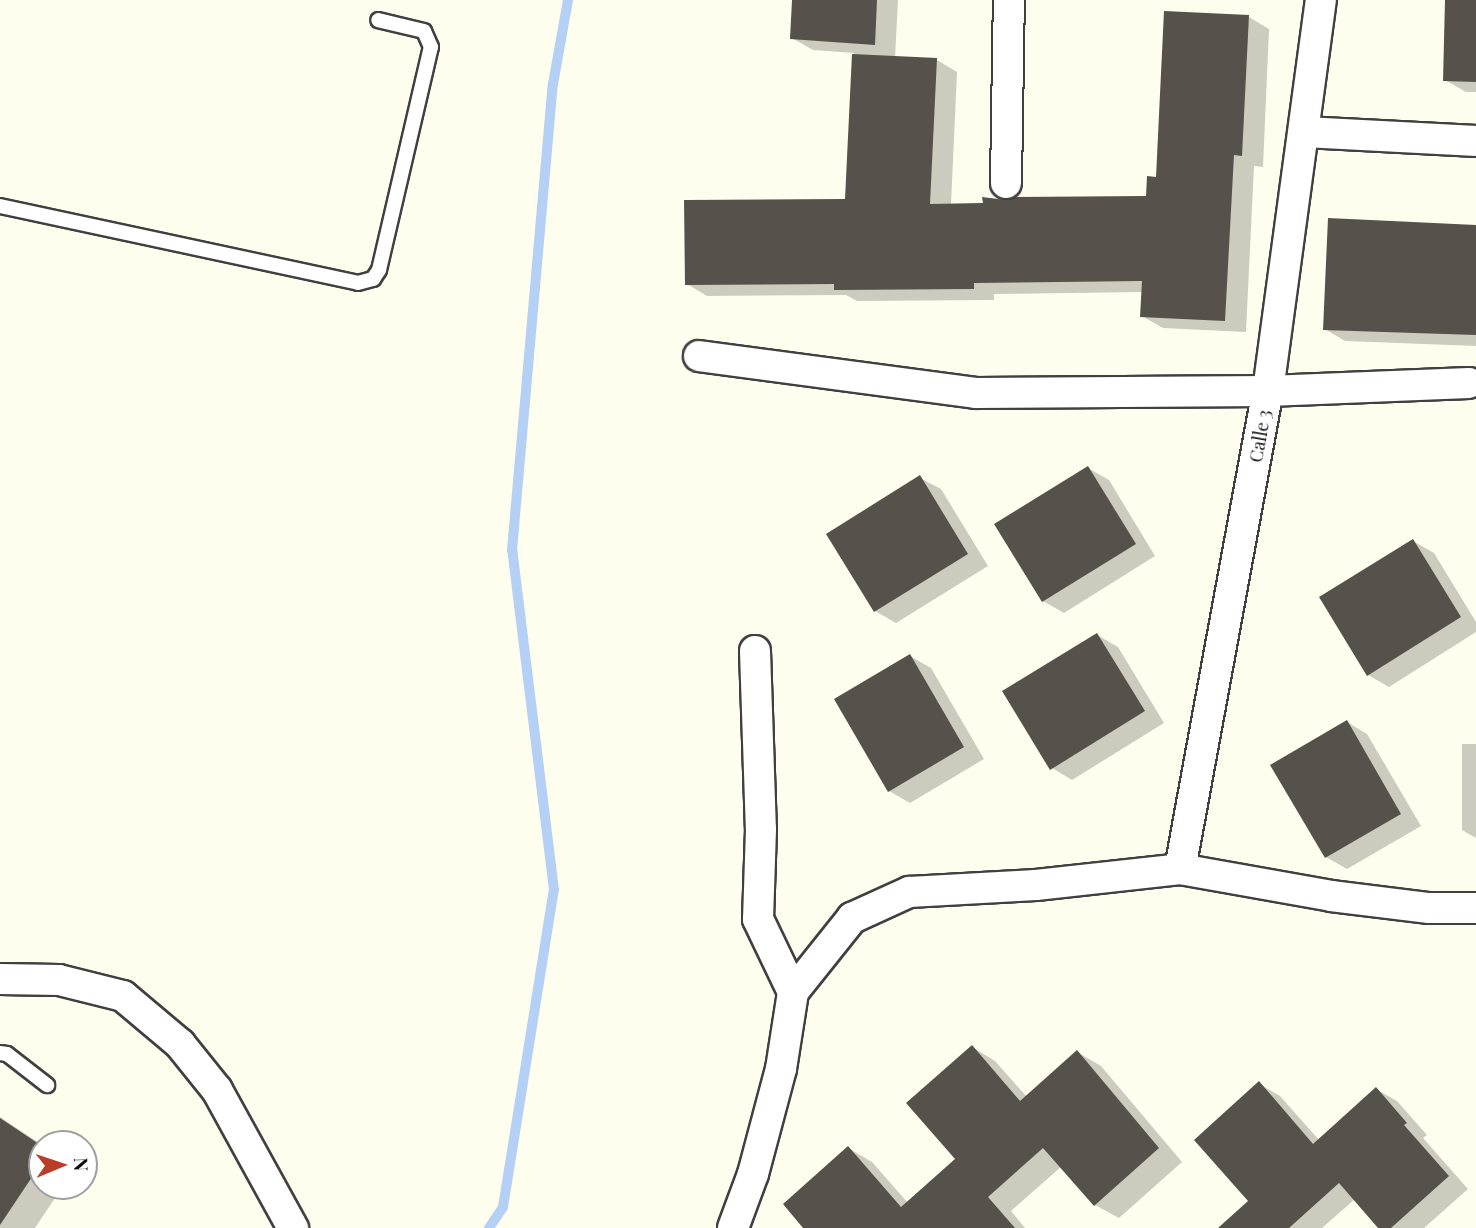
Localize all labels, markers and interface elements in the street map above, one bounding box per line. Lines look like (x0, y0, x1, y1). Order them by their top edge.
street label: Calle 3 (1245, 408, 1275, 464)
north arrow (28, 1130, 98, 1200)
text: N (69, 1157, 95, 1172)

